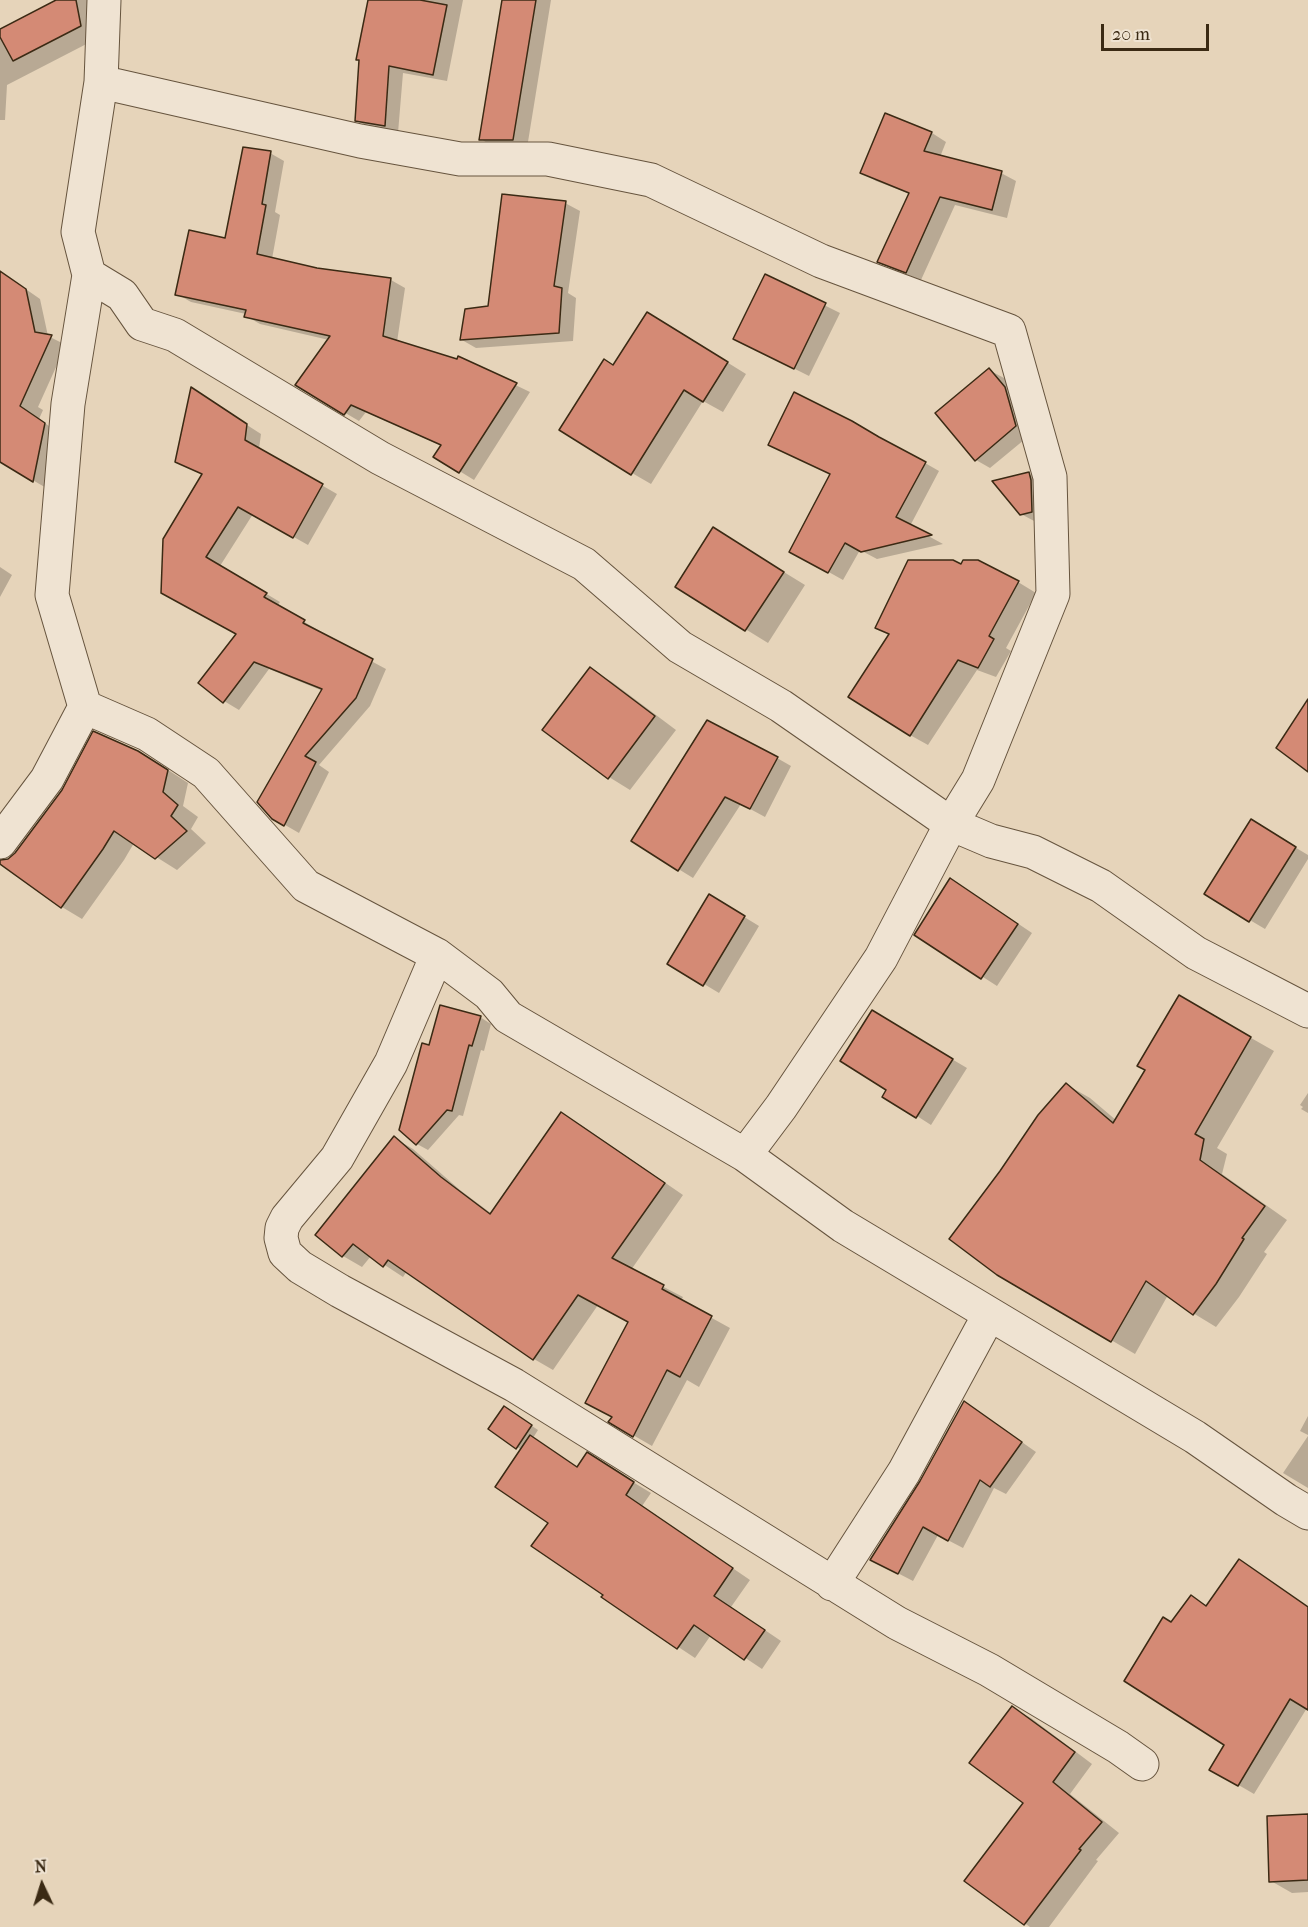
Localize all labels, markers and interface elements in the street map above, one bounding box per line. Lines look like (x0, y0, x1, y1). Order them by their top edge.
scale bar (1104, 12, 1212, 50)
text: 20 m (1112, 24, 1150, 45)
north arrow (12, 1855, 72, 1915)
text: N (34, 1857, 47, 1876)

